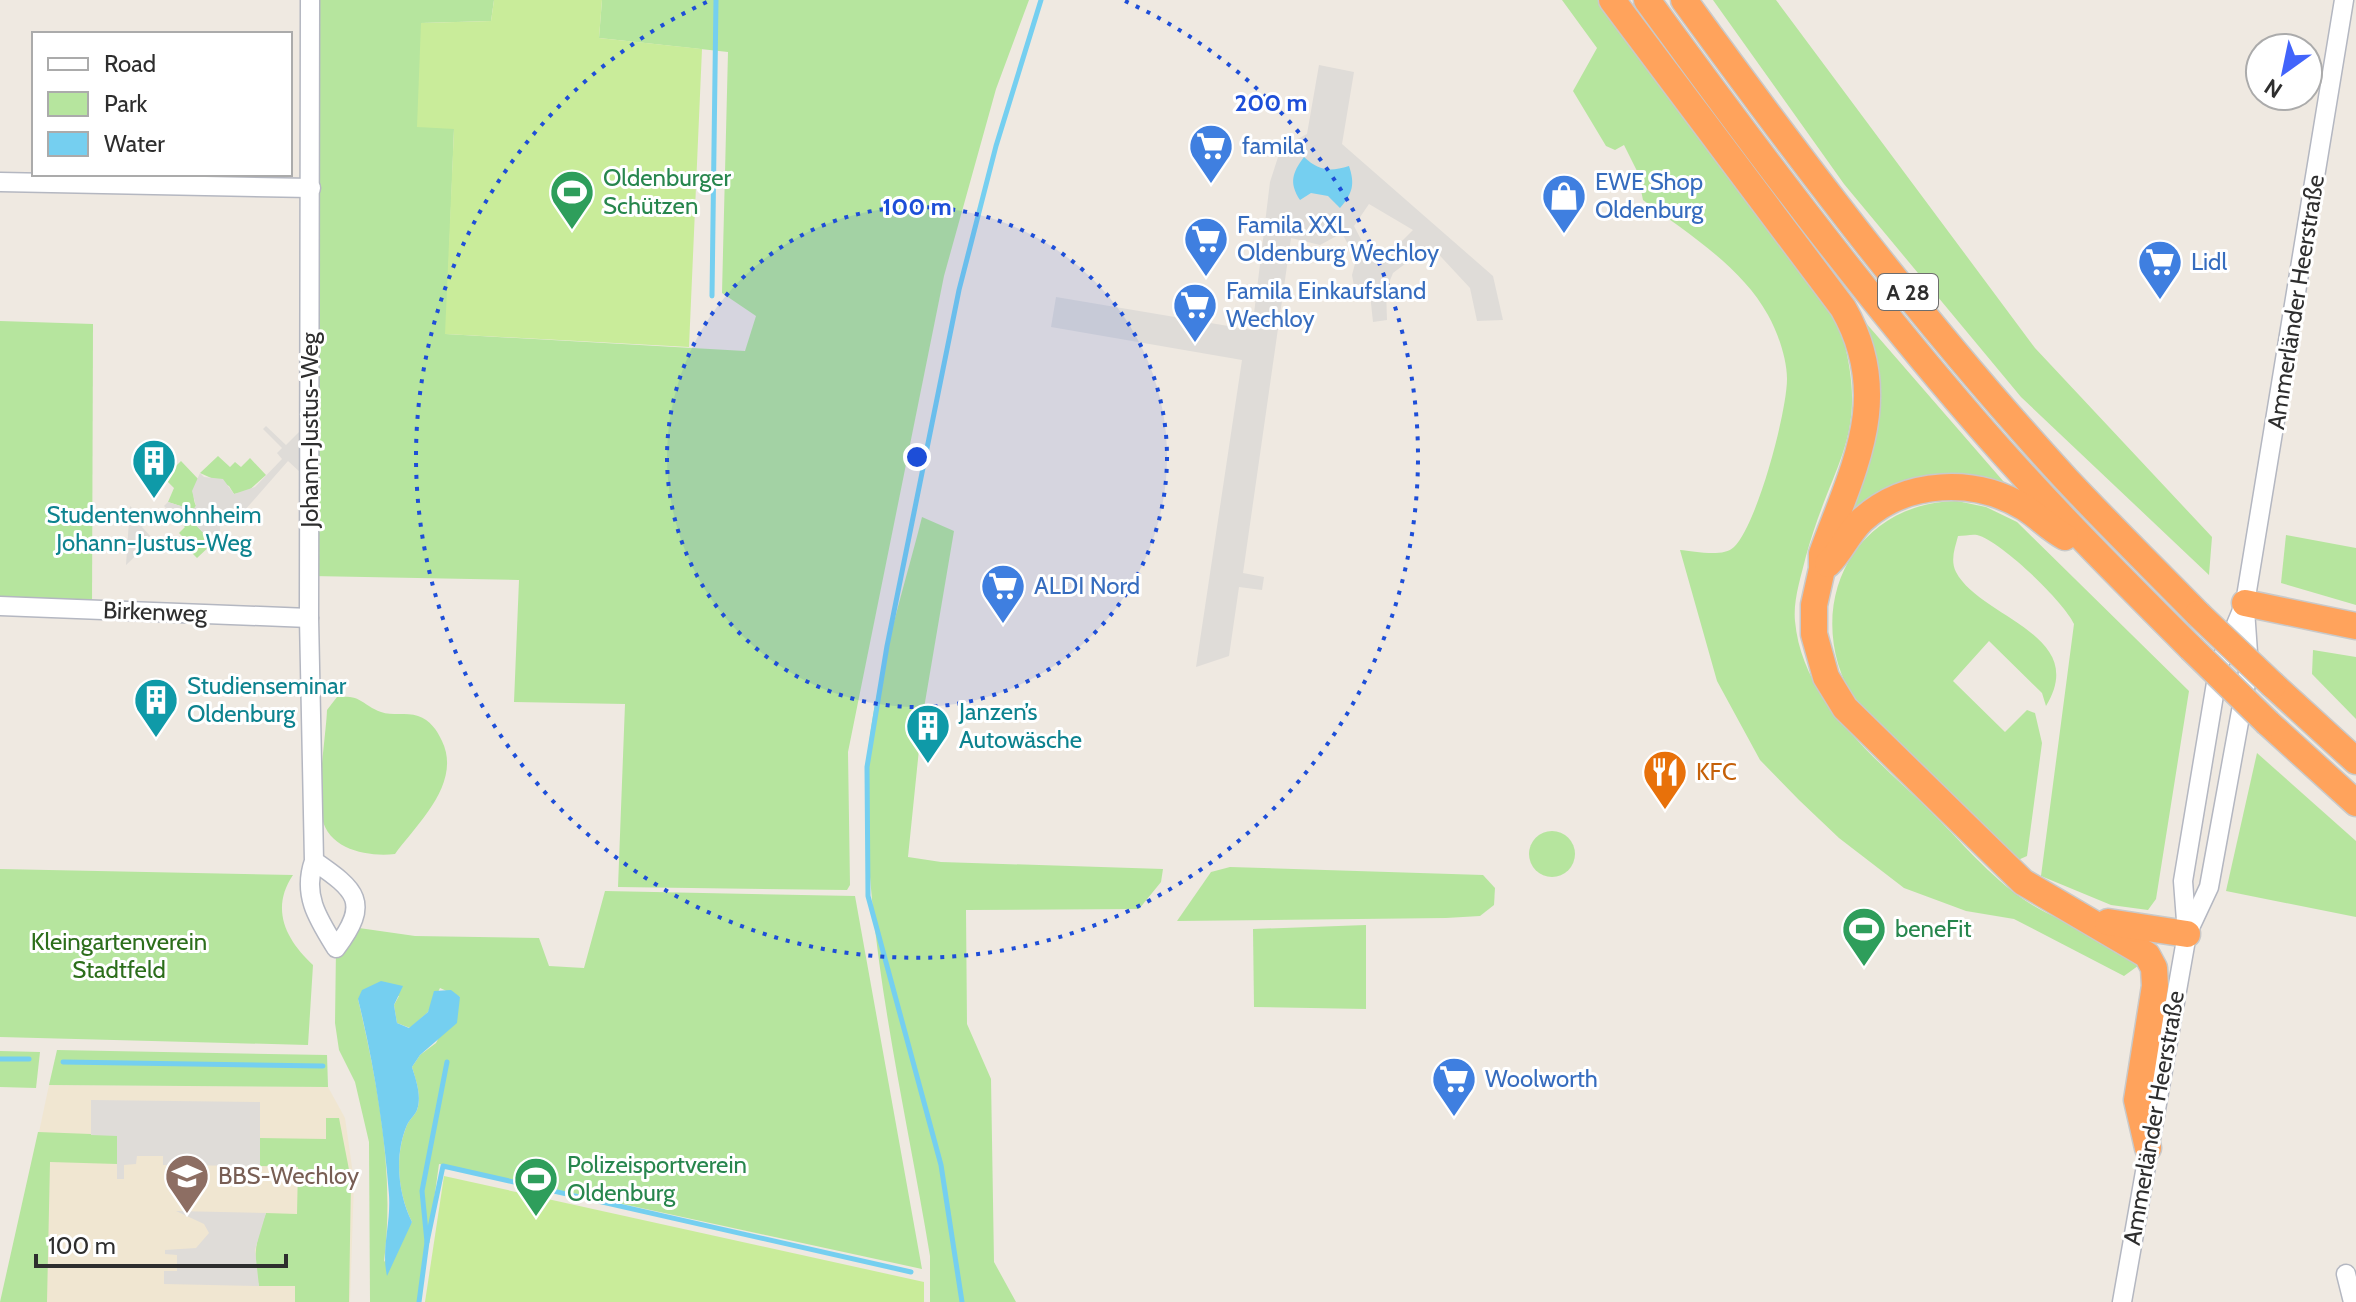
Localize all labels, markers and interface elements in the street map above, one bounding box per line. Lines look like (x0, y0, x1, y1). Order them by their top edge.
legend (32, 32, 292, 176)
north arrow (2244, 32, 2324, 112)
text: Road (104, 49, 156, 78)
text: N (2260, 73, 2287, 104)
text: 200 m (1235, 88, 1307, 117)
text: Park (104, 89, 147, 118)
supermarket icon: famila (1187, 122, 1235, 185)
text: Water (104, 129, 165, 158)
place label: famila (1242, 131, 1305, 160)
place label: Oldenburger Schützen (603, 163, 731, 220)
place label: EWE Shop Oldenburg (1595, 167, 1704, 224)
sports icon: Oldenburger Schützen (548, 168, 596, 231)
shop icon: EWE Shop Oldenburg (1540, 172, 1588, 235)
street label: Ammerländer Heerstraße (2261, 172, 2330, 431)
text: 100 m (882, 192, 952, 221)
place label: Famila XXL Oldenburg Wechloy (1237, 210, 1439, 267)
supermarket icon: Famila XXL Oldenburg Wechloy (1182, 215, 1230, 278)
supermarket icon: Lidl (2136, 238, 2184, 301)
place label: Lidl (2191, 247, 2227, 276)
road number: A 28 (1878, 274, 1938, 310)
place label: Famila Einkaufsland Wechloy (1226, 276, 1426, 333)
supermarket icon: Famila Einkaufsland Wechloy (1171, 281, 1219, 344)
street label: Johann-Justus-Weg (295, 331, 324, 529)
building icon: Studentenwohnheim Johann-Justus-Weg (130, 437, 178, 500)
centre of rings (903, 443, 931, 471)
place label: Studentenwohnheim Johann-Justus-Weg (47, 500, 262, 557)
supermarket icon: ALDI Nord (979, 562, 1027, 625)
place label: ALDI Nord (1034, 571, 1140, 600)
street label: Birkenweg (102, 595, 209, 628)
place label: Studienseminar Oldenburg (187, 671, 347, 728)
building icon: Studienseminar Oldenburg (132, 676, 180, 739)
place label: Janzen’s Autowäsche (958, 697, 1082, 754)
building icon: Janzen’s Autowäsche (904, 702, 952, 765)
restaurant icon: KFC (1641, 748, 1689, 811)
place label: KFC (1696, 757, 1737, 786)
sports icon: beneFit (1840, 905, 1888, 968)
place label: beneFit (1895, 914, 1972, 943)
park label: Kleingartenverein Stadtfeld (31, 927, 207, 984)
street label: Ammerländer Heerstraße (2117, 989, 2190, 1247)
supermarket icon: Woolworth (1430, 1055, 1478, 1118)
place label: Woolworth (1485, 1064, 1598, 1093)
place label: Polizeisportverein Oldenburg (567, 1150, 747, 1207)
school or university icon: BBS-Wechloy (163, 1152, 211, 1215)
sports icon: Polizeisportverein Oldenburg (512, 1155, 560, 1218)
place label: BBS-Wechloy (218, 1161, 359, 1190)
scale bar (36, 1218, 286, 1268)
text: 100 m (48, 1231, 116, 1260)

